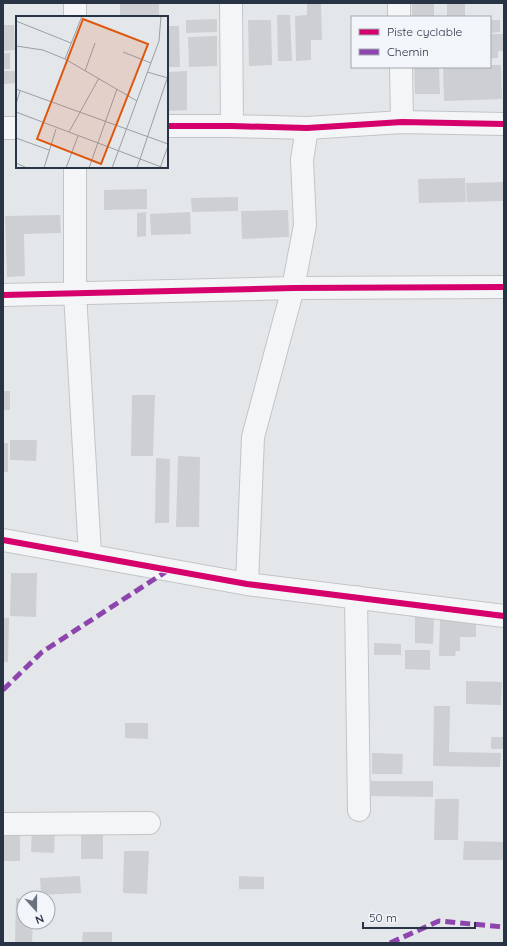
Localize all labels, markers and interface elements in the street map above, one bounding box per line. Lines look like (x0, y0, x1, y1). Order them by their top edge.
inset map (16, 16, 168, 168)
legend (351, 16, 491, 68)
text: Piste cyclable (387, 24, 463, 39)
text: Chemin (387, 44, 429, 59)
north arrow (16, 890, 56, 930)
scale bar (363, 904, 475, 930)
text: 50 m (369, 910, 397, 925)
text: N (33, 911, 46, 927)

